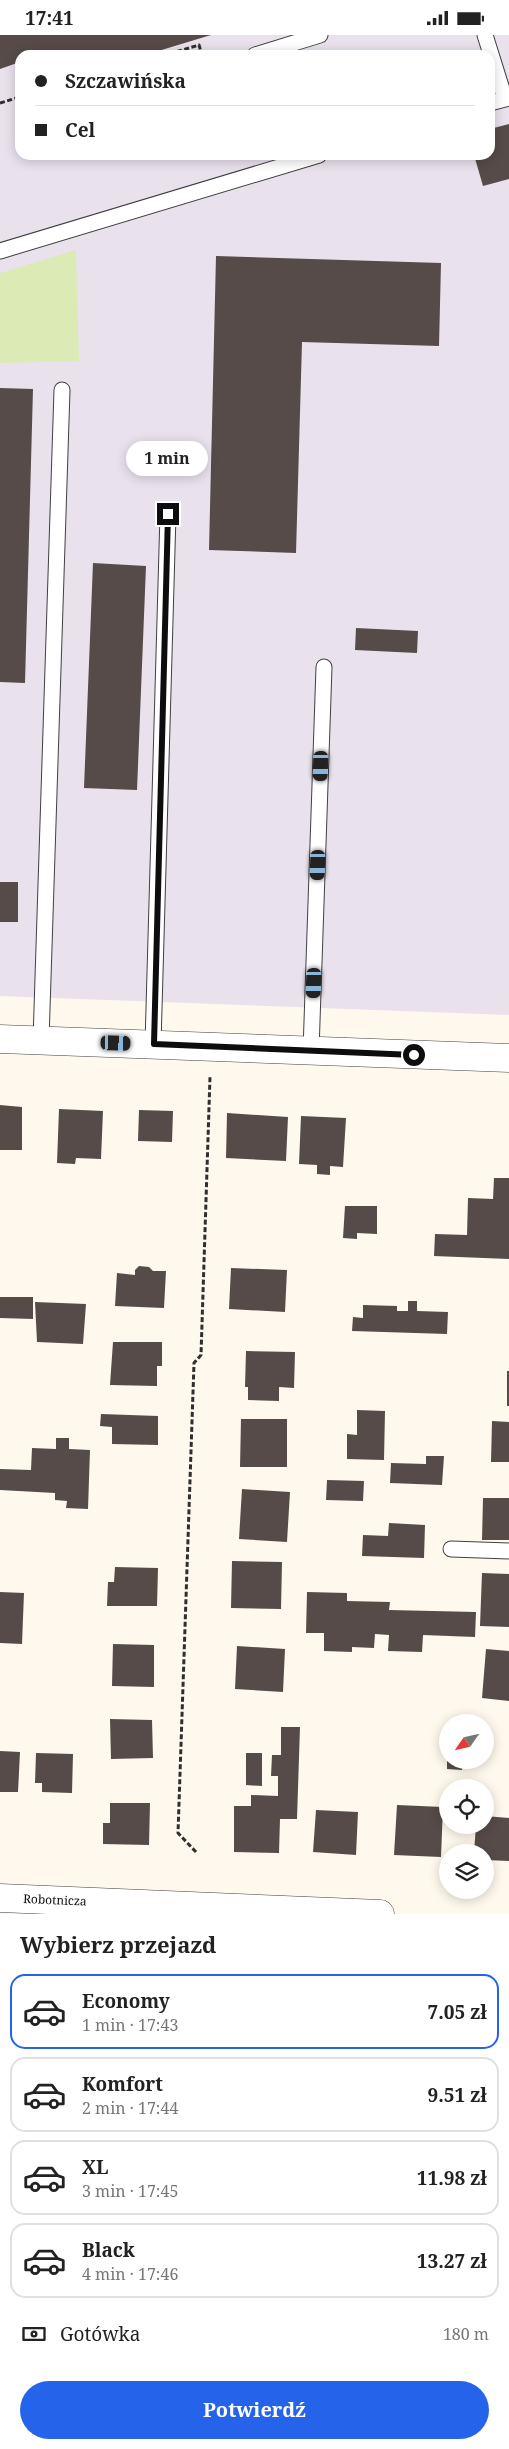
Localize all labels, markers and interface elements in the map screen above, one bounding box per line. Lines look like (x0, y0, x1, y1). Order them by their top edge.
text: 17:41 (25, 5, 74, 31)
text: Szczawińska (65, 68, 186, 94)
text: Cel (65, 117, 95, 143)
callout: 1 min (127, 441, 209, 477)
text: 1 min (144, 447, 190, 469)
route end (157, 503, 179, 525)
car (312, 751, 329, 781)
car (309, 850, 326, 880)
car (305, 968, 322, 998)
car (100, 1035, 131, 1051)
route start (403, 1044, 425, 1066)
north arrow (439, 1714, 494, 1769)
map controls (439, 1714, 494, 1899)
button: locate (439, 1779, 494, 1834)
button: layers (439, 1844, 494, 1899)
street label: Robotnicza (23, 1890, 87, 1910)
text: Wybierz przejazd (20, 1929, 216, 1959)
text: Economy (82, 1988, 170, 2014)
icon: car (22, 1989, 67, 2034)
text: 7.05 zł (428, 1999, 487, 2025)
text: 1 min · 17:43 (82, 2014, 178, 2036)
text: Komfort (82, 2071, 163, 2097)
icon: car (22, 2072, 67, 2117)
text: 9.51 zł (428, 2082, 487, 2108)
text: 2 min · 17:44 (82, 2097, 178, 2119)
text: XL (82, 2154, 108, 2180)
icon: car (22, 2155, 67, 2200)
text: 11.98 zł (417, 2165, 487, 2191)
text: 3 min · 17:45 (82, 2180, 178, 2202)
text: Black (82, 2237, 135, 2263)
icon: car (22, 2238, 67, 2283)
text: 13.27 zł (417, 2248, 487, 2274)
text: 4 min · 17:46 (82, 2263, 178, 2285)
icon: cash (20, 2320, 48, 2348)
text: Gotówka (60, 2321, 140, 2347)
text: 180 m (443, 2323, 489, 2345)
button: Potwierdź (20, 2381, 489, 2439)

